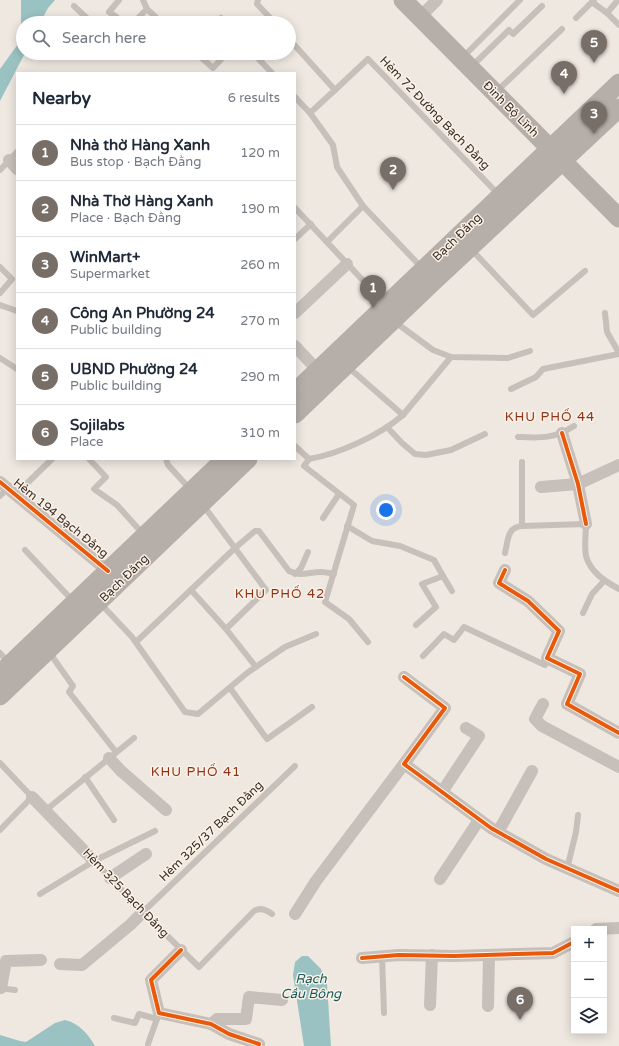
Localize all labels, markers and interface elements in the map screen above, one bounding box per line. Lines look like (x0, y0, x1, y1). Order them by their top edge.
search box (16, 16, 296, 60)
icon: search (30, 27, 52, 49)
text: Search here (62, 29, 146, 47)
pin: 5 (581, 30, 607, 63)
street label: Hẻm 72 Đường Bạch Đằng (377, 53, 493, 173)
pin: 4 (551, 61, 577, 94)
street label: Đinh Bộ Lĩnh (480, 78, 542, 140)
text: Nearby (32, 88, 91, 109)
text: 6 results (228, 90, 280, 106)
pin: 3 (581, 101, 607, 134)
text: Nhà thờ Hàng Xanh (70, 136, 210, 154)
text: 1 (41, 145, 49, 161)
text: 120 m (240, 145, 280, 161)
text: Bus stop · Bạch Đằng (70, 154, 201, 170)
pin: 2 (380, 157, 406, 190)
text: Nhà Thờ Hàng Xanh (70, 192, 213, 210)
text: 2 (41, 201, 49, 217)
text: 190 m (240, 201, 280, 217)
text: Place · Bạch Đằng (70, 210, 181, 226)
street label: Bạch Đằng (430, 210, 484, 264)
text: WinMart+ (70, 248, 141, 266)
text: 3 (41, 257, 49, 273)
text: 260 m (240, 257, 280, 273)
text: Supermarket (70, 266, 150, 282)
pin: 1 (360, 275, 386, 308)
text: Công An Phường 24 (70, 304, 215, 322)
text: 4 (41, 313, 49, 329)
text: 270 m (240, 313, 280, 329)
text: Public building (70, 322, 162, 338)
text: UBND Phường 24 (70, 360, 198, 378)
text: 5 (41, 369, 49, 385)
text: 290 m (240, 369, 280, 385)
text: Public building (70, 378, 162, 394)
district label: KHU PHỐ 44 (505, 408, 595, 425)
text: Sojilabs (70, 416, 125, 434)
text: 6 (41, 425, 49, 441)
text: 310 m (240, 425, 280, 441)
text: Place (70, 434, 103, 450)
street label: Hẻm 194 Bạch Đằng (11, 475, 111, 561)
your location (376, 500, 396, 520)
street label: Bạch Đằng (97, 551, 151, 605)
district label: KHU PHỐ 42 (235, 585, 325, 602)
district label: KHU PHỐ 41 (151, 763, 241, 780)
street label: Hẻm 325/37 Bạch Đằng (156, 778, 266, 884)
street label: Hẻm 325 Bạch Đằng (80, 846, 172, 940)
map controls (571, 926, 607, 1034)
button: + (571, 926, 607, 962)
button: − (571, 962, 607, 998)
water label: Rạch Cầu Bông (281, 971, 342, 1002)
pin: 6 (507, 987, 533, 1020)
button: layers (571, 998, 607, 1034)

